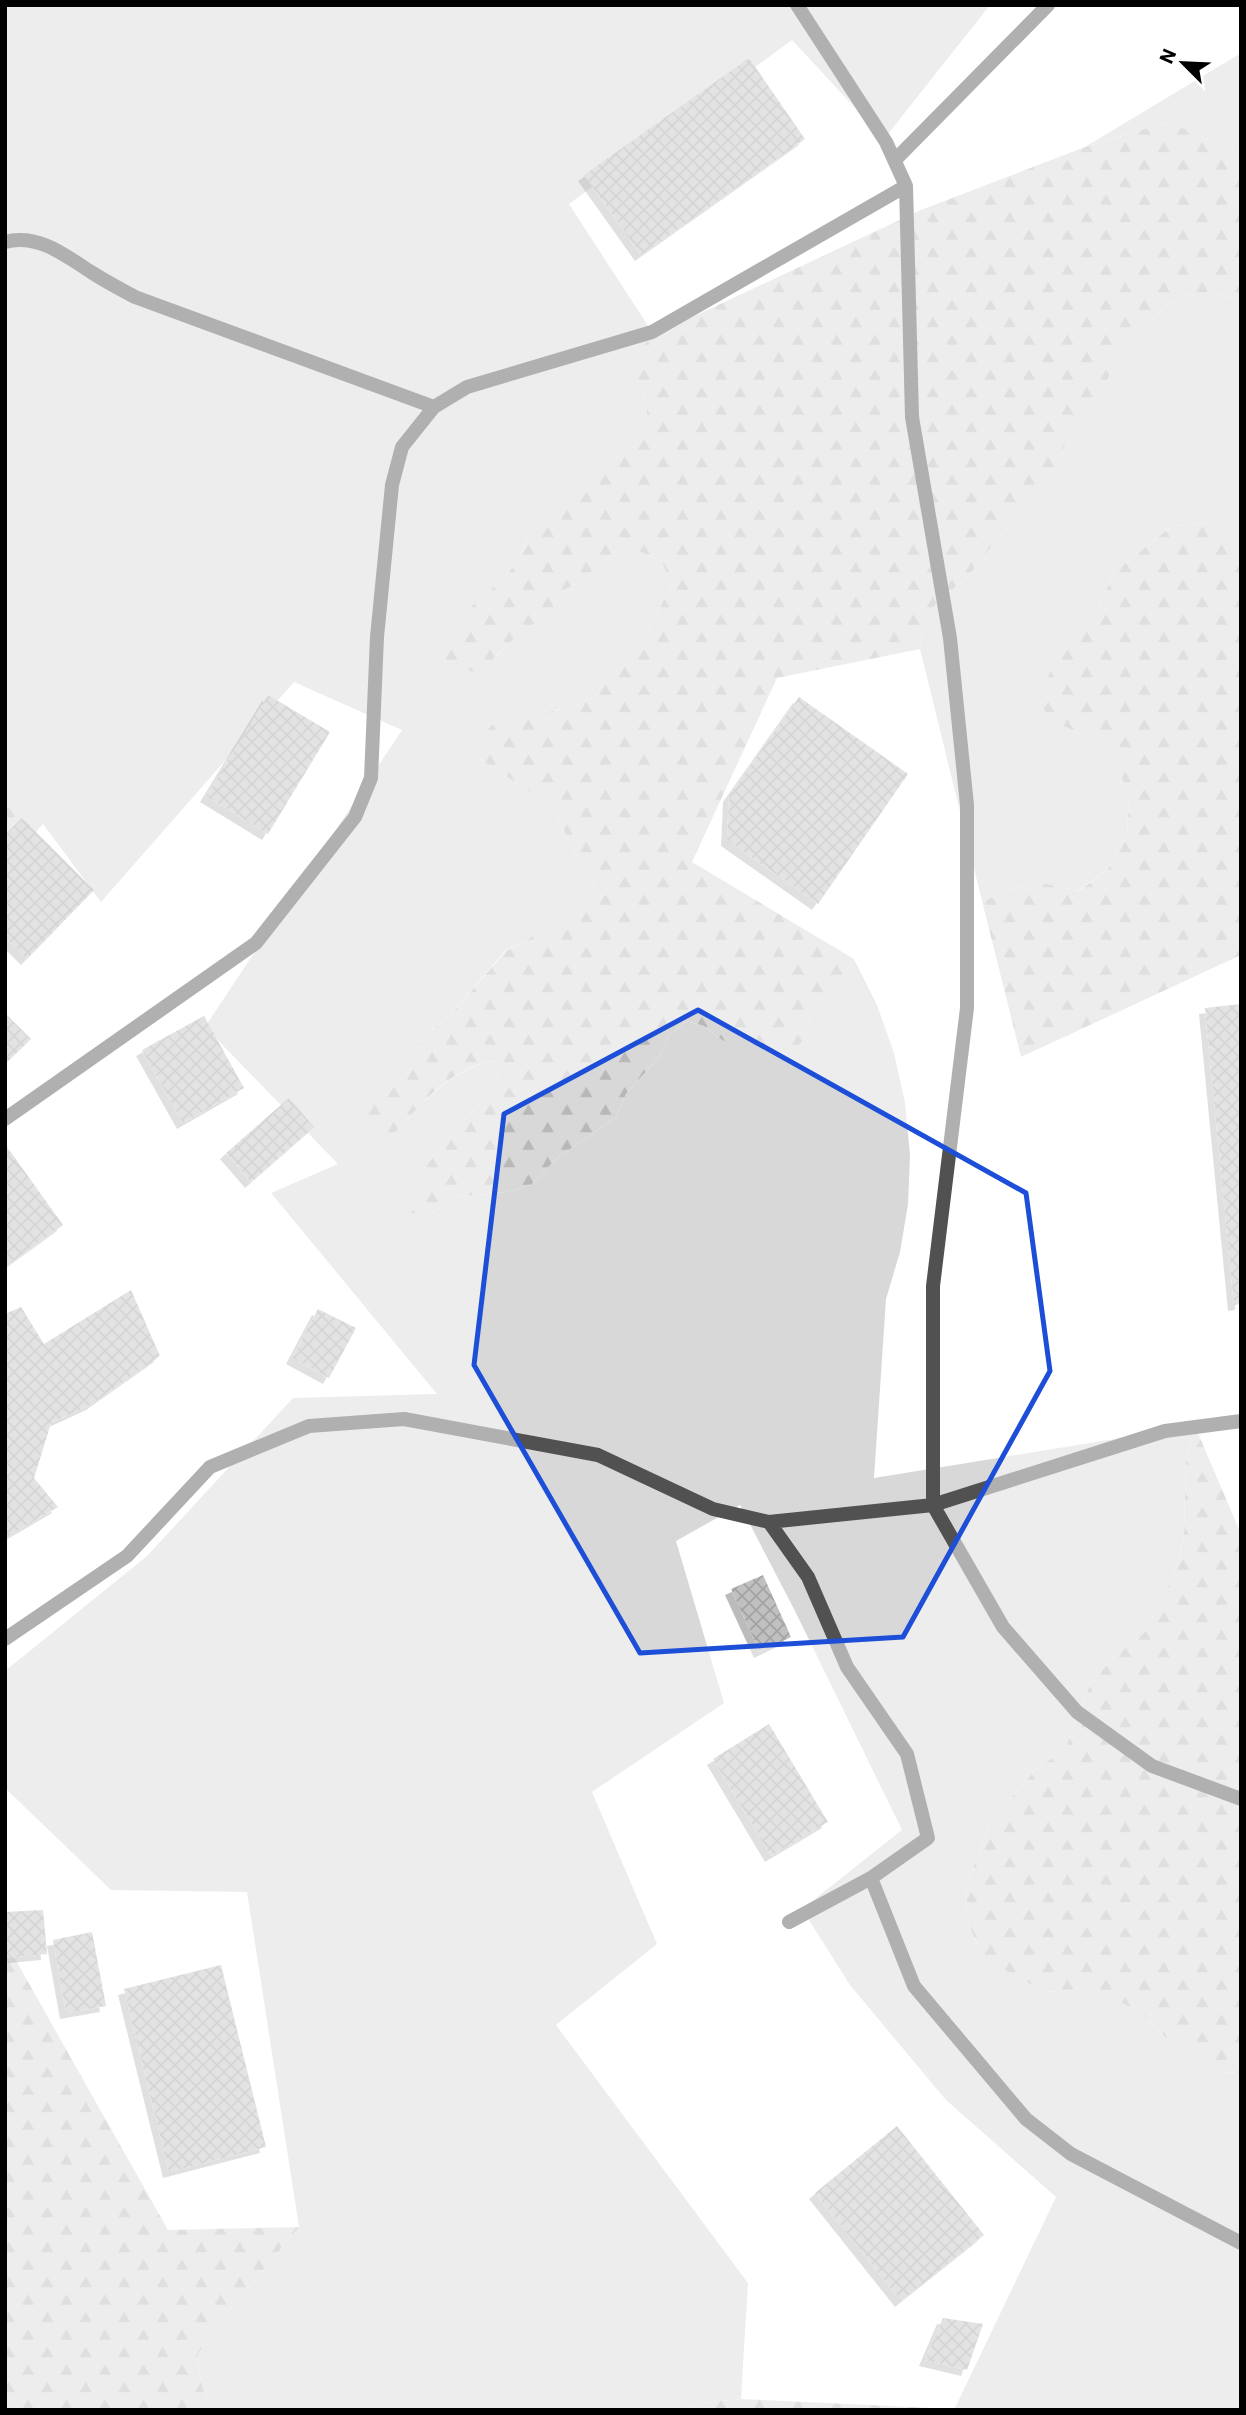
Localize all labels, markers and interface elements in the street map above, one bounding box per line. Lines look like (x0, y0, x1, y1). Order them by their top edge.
north arrow (1148, 28, 1218, 98)
text: N (1155, 45, 1181, 67)

